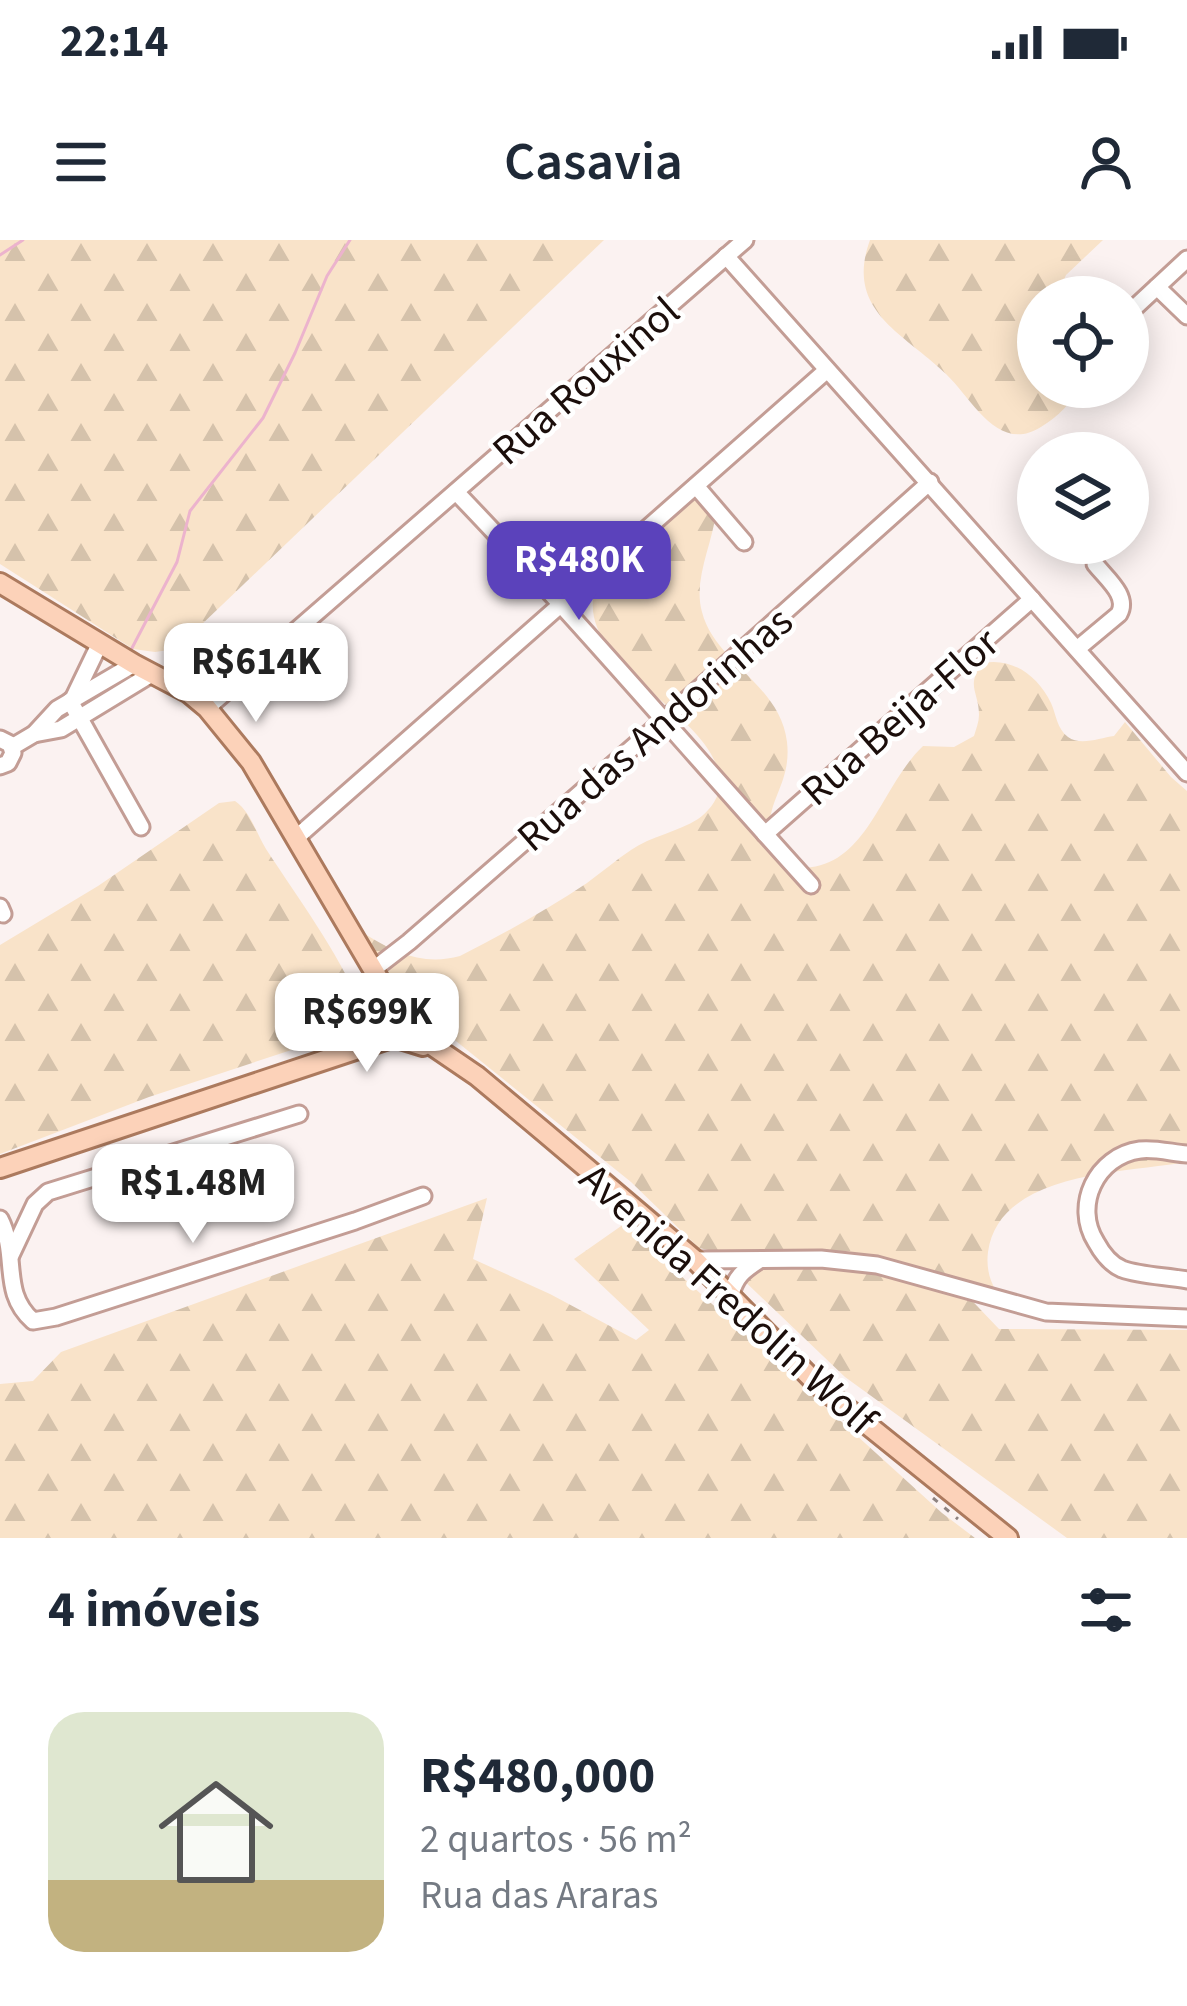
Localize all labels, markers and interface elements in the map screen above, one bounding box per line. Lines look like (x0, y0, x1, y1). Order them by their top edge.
text: 22:14 (60, 10, 169, 74)
text: Casavia (504, 124, 683, 201)
icon: menu (48, 129, 114, 195)
icon: person (1073, 129, 1139, 195)
map controls (1017, 276, 1149, 564)
button: locate (1017, 276, 1149, 408)
street label: Rua Rouxinol (479, 283, 693, 480)
button: layers (1017, 432, 1149, 564)
pin: R$480K (481, 521, 677, 623)
text: R$480K (514, 532, 644, 588)
street label: Rua das Andorinhas (504, 593, 806, 866)
street label: Rua Beija-Flor (788, 614, 1013, 821)
pin: R$614K (158, 623, 354, 725)
text: R$614K (191, 634, 321, 690)
pin: R$699K (269, 973, 465, 1075)
text: R$699K (302, 984, 432, 1040)
pin: R$1.48M (82, 1144, 304, 1246)
street label: Avenida Fredolin Wolf (566, 1150, 891, 1450)
text: R$1.48M (119, 1155, 267, 1211)
text: 4 imóveis (48, 1574, 260, 1646)
icon: filters (1073, 1577, 1139, 1643)
text: R$480,000 (420, 1740, 655, 1812)
icon: home (144, 1760, 288, 1904)
text: 2 quartos · 56 m² (420, 1812, 692, 1868)
text: Rua das Araras (420, 1868, 658, 1924)

